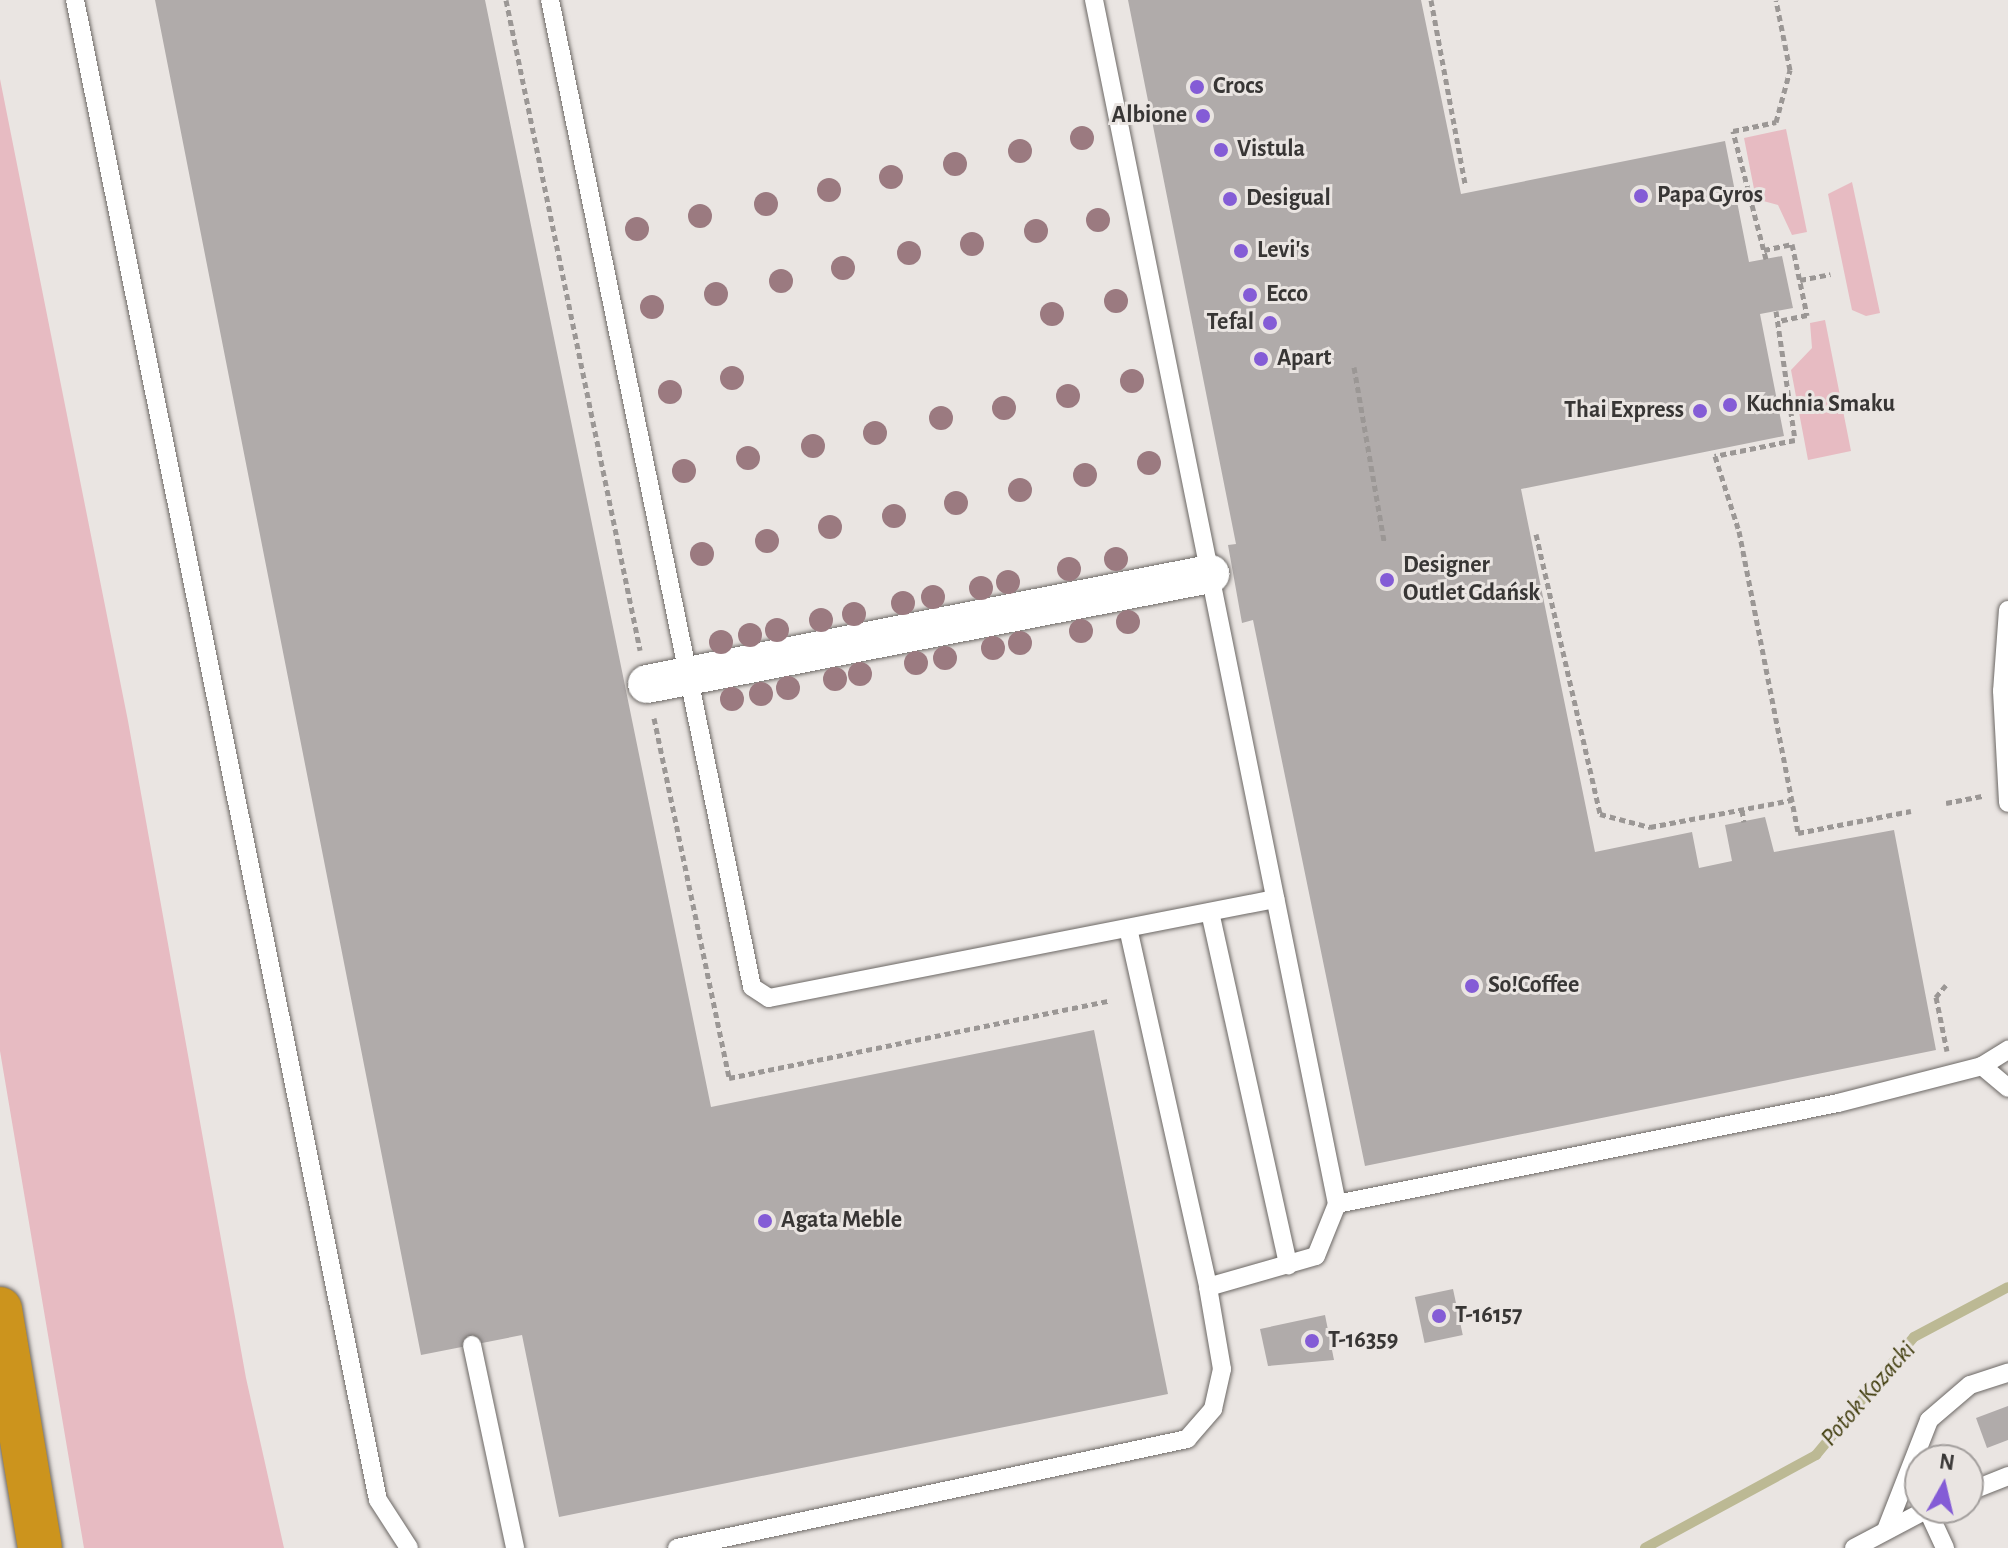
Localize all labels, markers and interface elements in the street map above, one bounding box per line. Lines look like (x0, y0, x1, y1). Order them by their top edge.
place label: Crocs (1213, 73, 1264, 101)
marker: Crocs (1188, 78, 1206, 96)
place label: Albione (1112, 102, 1187, 130)
marker: Albione (1194, 107, 1212, 125)
place label: Vistula (1237, 136, 1305, 164)
marker: Vistula (1212, 141, 1230, 159)
place label: Papa Gyros (1657, 182, 1763, 210)
place label: Desigual (1246, 185, 1331, 213)
marker: Papa Gyros (1632, 187, 1650, 205)
marker: Desigual (1221, 190, 1239, 208)
place label: Levi's (1257, 237, 1309, 265)
marker: Levi's (1232, 242, 1250, 260)
place label: Ecco (1266, 281, 1308, 309)
marker: Ecco (1241, 286, 1259, 304)
place label: Tefal (1207, 309, 1254, 337)
marker: Tefal (1261, 314, 1279, 332)
place label: Apart (1277, 345, 1331, 373)
marker: Apart (1252, 350, 1270, 368)
place label: Kuchnia Smaku (1746, 391, 1895, 419)
marker: Kuchnia Smaku (1721, 396, 1739, 414)
place label: Thai Express (1564, 397, 1684, 425)
marker: Thai Express (1691, 402, 1709, 420)
place label: Designer Outlet Gdańsk (1403, 552, 1540, 608)
marker: Designer Outlet Gdańsk (1378, 571, 1396, 589)
place label: So!Coffee (1488, 972, 1579, 1000)
marker: So!Coffee (1463, 977, 1481, 995)
place label: Agata Meble (781, 1207, 902, 1235)
marker: Agata Meble (756, 1212, 774, 1230)
place label: T-16157 (1455, 1302, 1522, 1330)
marker: T-16157 (1430, 1307, 1448, 1325)
place label: T-16359 (1328, 1327, 1398, 1355)
marker: T-16359 (1303, 1332, 1321, 1350)
water label: Potok Kozacki (1814, 1335, 1922, 1453)
north arrow (1904, 1444, 1984, 1524)
text: N (1938, 1450, 1956, 1474)

